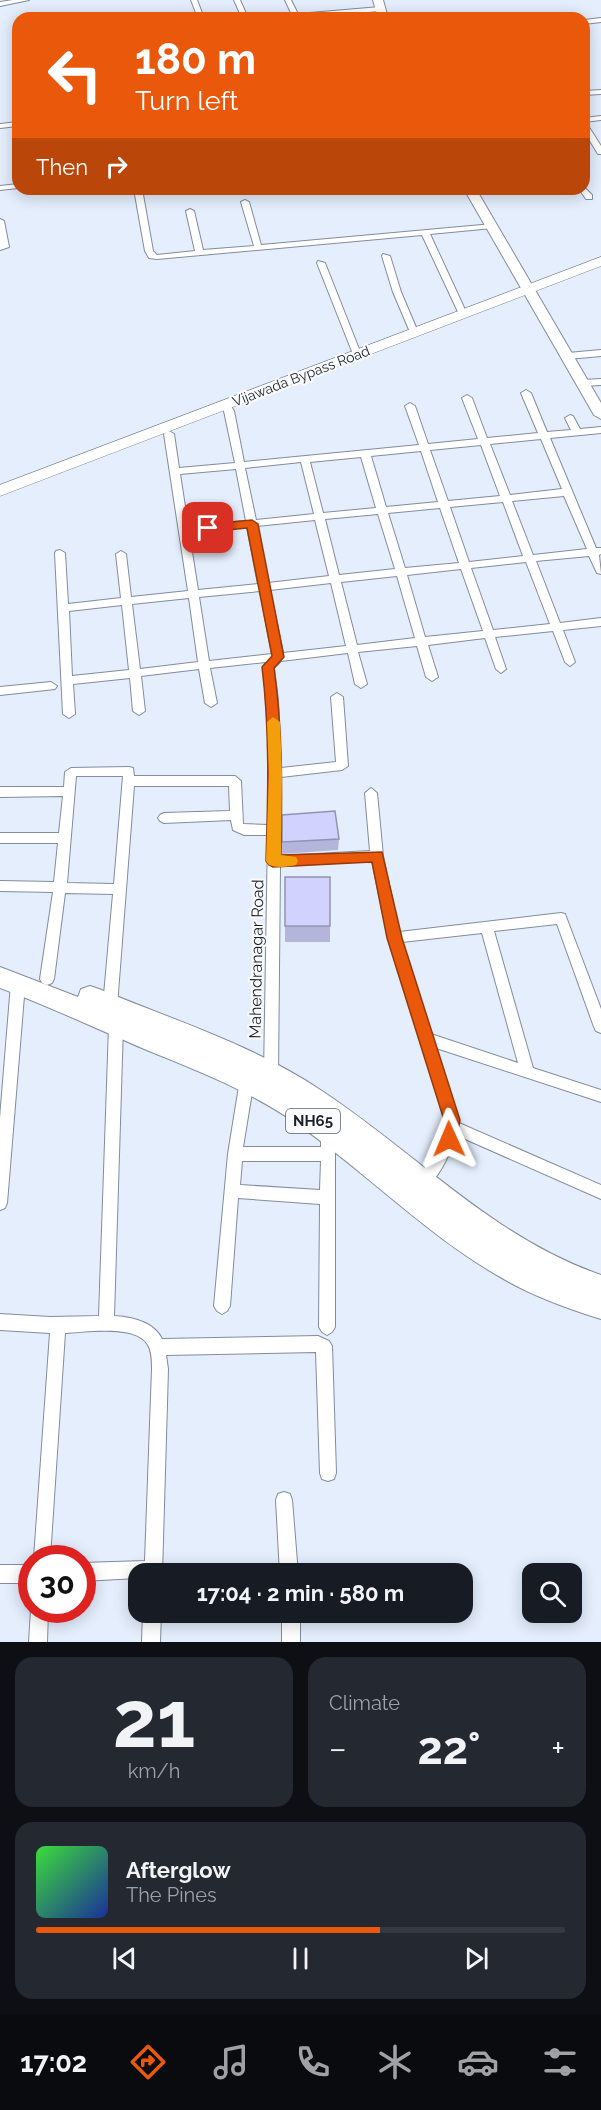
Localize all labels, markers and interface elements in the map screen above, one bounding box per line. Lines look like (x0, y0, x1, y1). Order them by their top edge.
text: 180 m (135, 35, 256, 84)
icon: left (36, 36, 114, 114)
text: Turn left (135, 85, 238, 116)
icon: right (100, 150, 133, 183)
text: Then (36, 154, 88, 180)
street label: Vijawada Bypass Road (230, 342, 372, 410)
pin (182, 502, 233, 553)
icon: arrive (191, 511, 224, 544)
street label: Mahendranagar Road (246, 879, 267, 1039)
position arrow (417, 1107, 481, 1171)
road number: NH65 (286, 1109, 340, 1133)
speed limit sign: 30 (18, 1545, 96, 1623)
map controls (522, 1563, 582, 1623)
button: search (522, 1563, 582, 1623)
text: 17:04 · 2 min · 580 m (197, 1580, 404, 1606)
text: 21 (113, 1674, 195, 1765)
text: Climate (329, 1691, 400, 1715)
text: 22° (417, 1722, 481, 1775)
text: − (329, 1729, 347, 1768)
text: + (551, 1729, 565, 1768)
text: km/h (128, 1759, 180, 1783)
text: Afterglow (126, 1857, 231, 1883)
text: The Pines (126, 1883, 217, 1907)
icon: previous (108, 1942, 141, 1975)
icon: pause (284, 1942, 317, 1975)
icon: next (460, 1942, 493, 1975)
icon: directions (127, 2041, 169, 2083)
icon: music (210, 2041, 252, 2083)
icon: phone (292, 2041, 334, 2083)
icon: climate (374, 2041, 416, 2083)
icon: car (457, 2041, 499, 2083)
icon: filters (539, 2041, 581, 2083)
text: 17:02 (20, 2047, 87, 2078)

